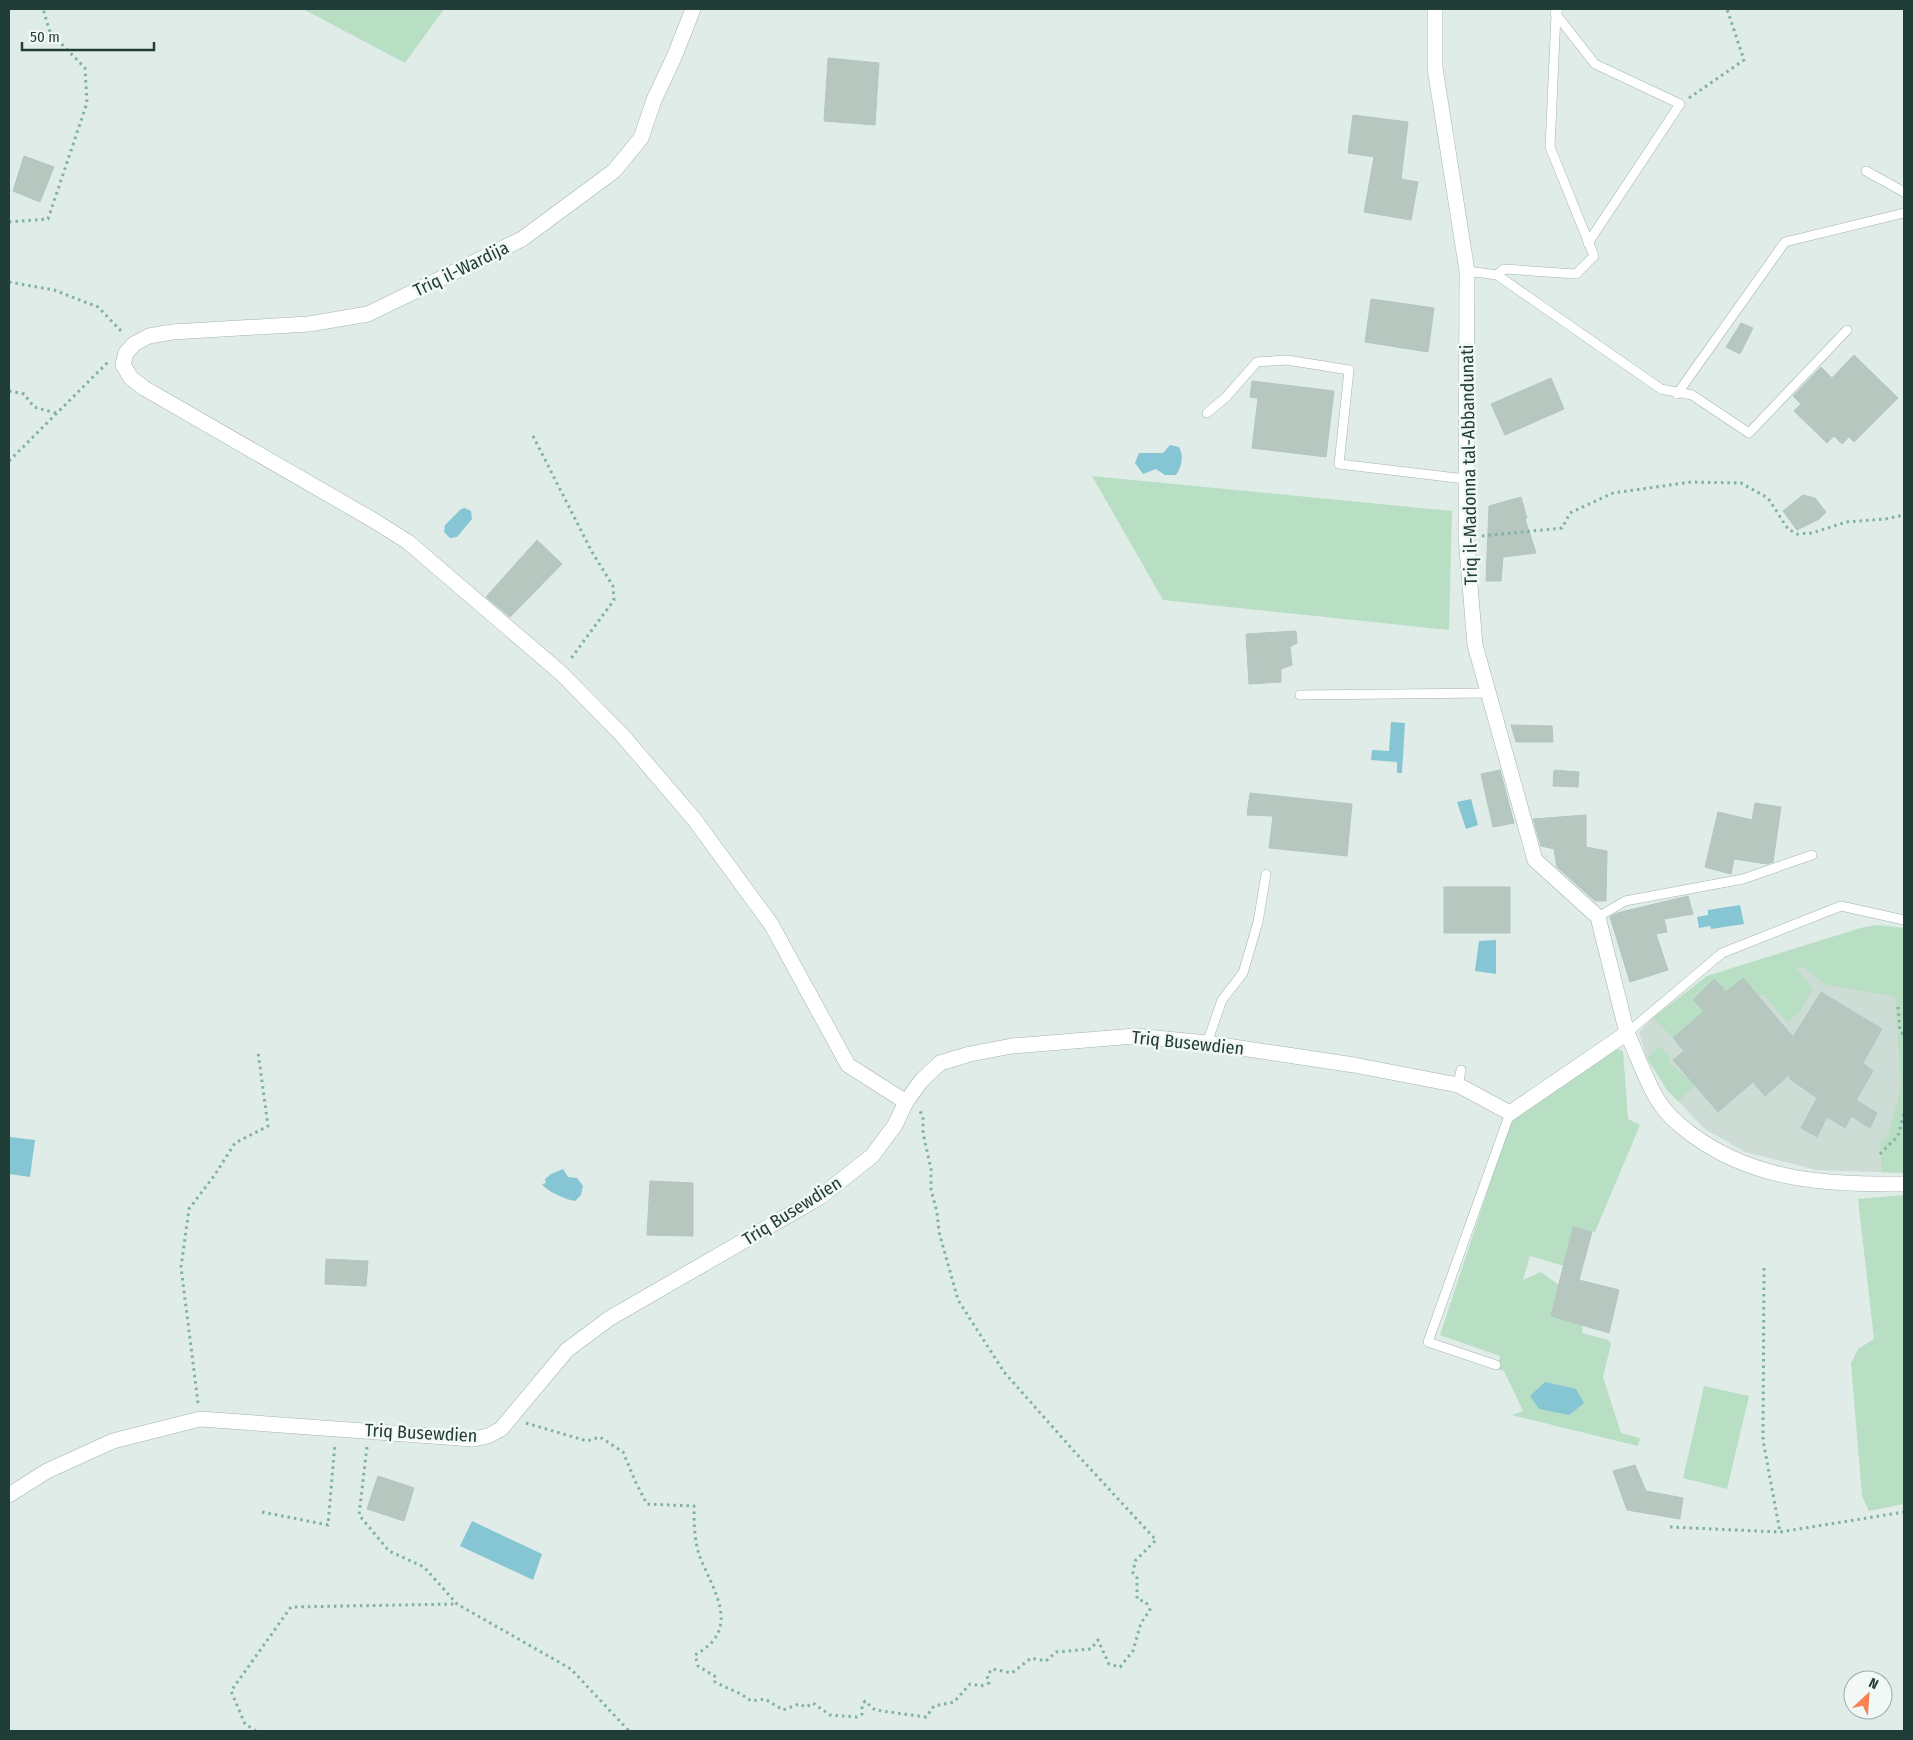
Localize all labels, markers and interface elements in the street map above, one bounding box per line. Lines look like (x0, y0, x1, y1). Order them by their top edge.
scale bar (22, 20, 155, 52)
text: 50 m (30, 28, 60, 46)
street label: Triq il-Wardija (410, 236, 512, 302)
street label: Triq il-Madonna tal-Abbandunati (1456, 344, 1482, 586)
street label: Triq Busewdien (1131, 1026, 1245, 1060)
street label: Triq Busewdien (738, 1172, 846, 1250)
street label: Triq Busewdien (364, 1419, 478, 1447)
north arrow (1843, 1670, 1893, 1720)
text: N (1866, 1674, 1881, 1693)

